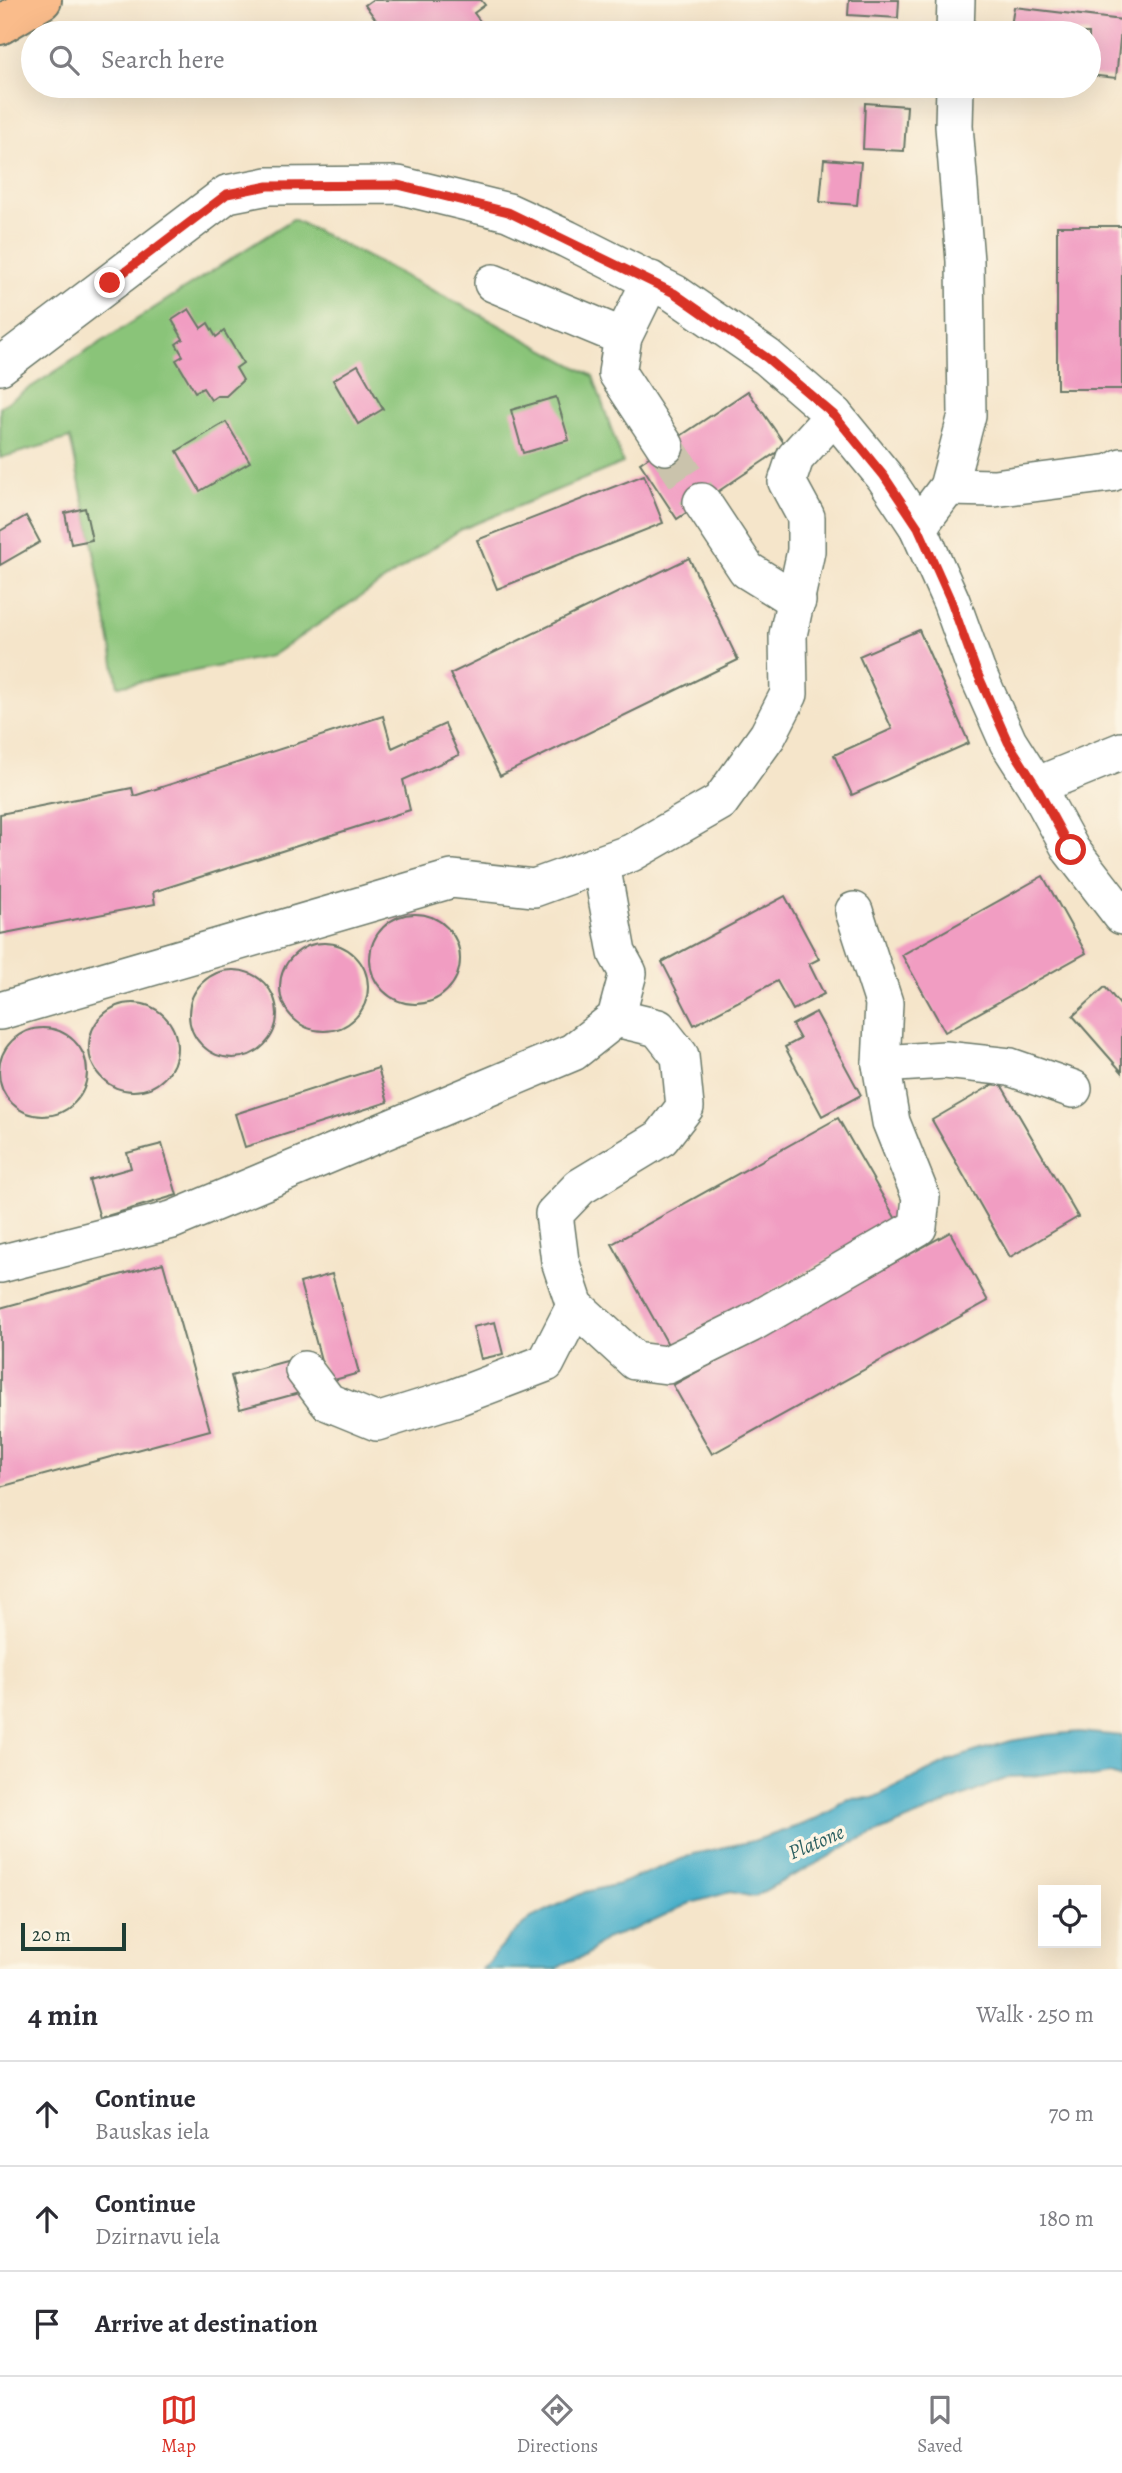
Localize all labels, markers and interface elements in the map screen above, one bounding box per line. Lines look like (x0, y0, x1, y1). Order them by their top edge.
search box (21, 21, 1101, 98)
icon: search (45, 41, 83, 79)
text: Search here (101, 42, 225, 77)
route end (94, 267, 125, 298)
route start (1055, 834, 1086, 865)
water label: Platone (784, 1818, 849, 1866)
map controls (1038, 1885, 1101, 1948)
button: locate (1038, 1885, 1101, 1948)
scale bar (21, 1920, 126, 1952)
text: 20 m (32, 1922, 71, 1948)
text: 4 min (28, 1995, 98, 2035)
text: Walk · 250 m (976, 1999, 1094, 2030)
text: Continue (95, 2081, 196, 2116)
icon: ahead (28, 2095, 66, 2133)
text: 70 m (1048, 2098, 1094, 2129)
text: Bauskas iela (95, 2116, 210, 2147)
text: Continue (95, 2186, 196, 2221)
icon: ahead (28, 2200, 66, 2238)
text: 180 m (1039, 2203, 1094, 2234)
text: Dzirnavu iela (95, 2221, 220, 2252)
icon: arrive (28, 2305, 66, 2343)
text: Arrive at destination (95, 2306, 318, 2341)
tab: Map (160, 2391, 198, 2459)
tab: Directions (517, 2391, 598, 2459)
tab: Saved (917, 2391, 962, 2459)

